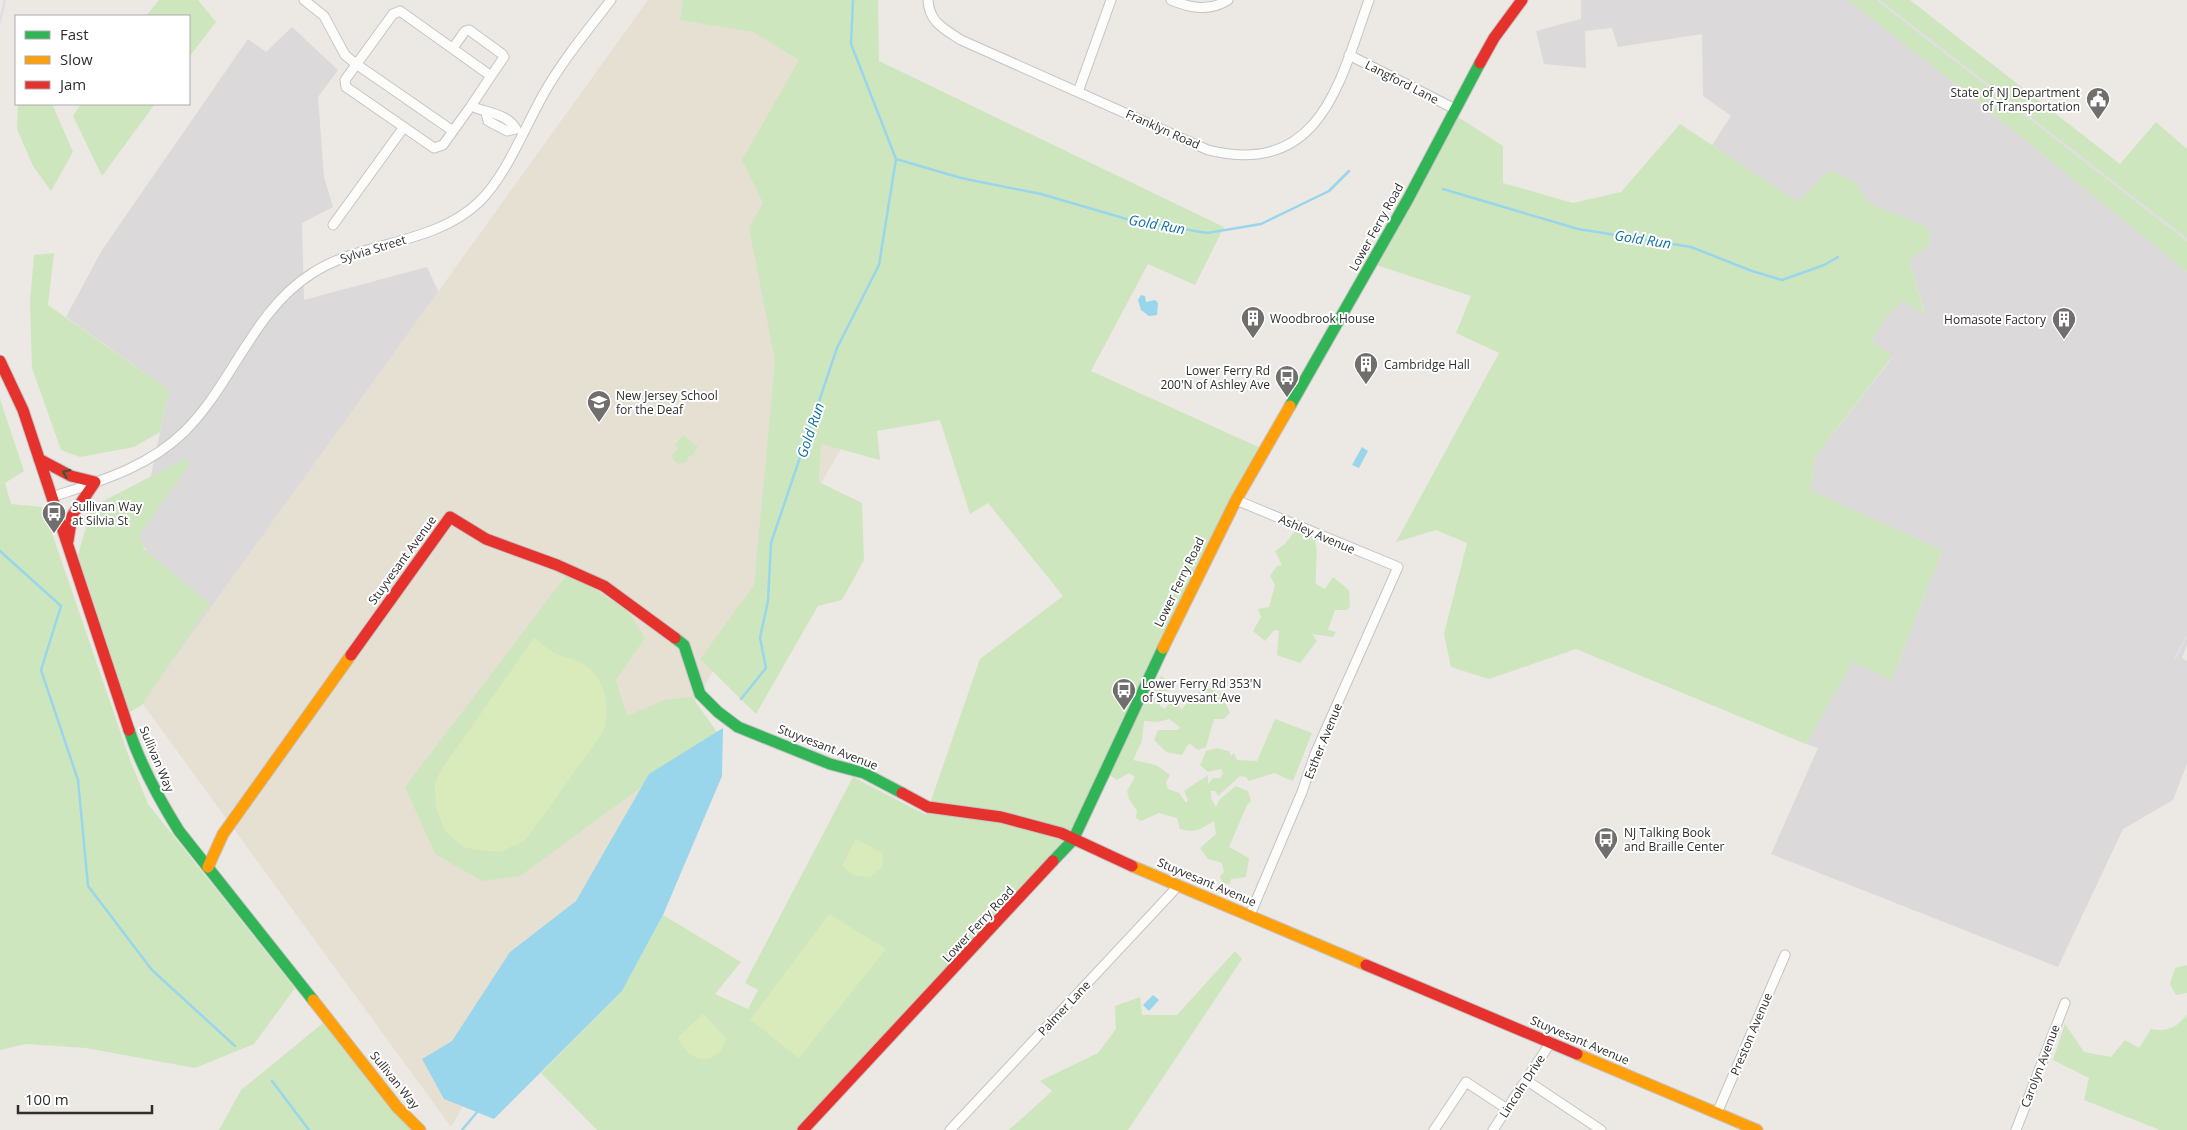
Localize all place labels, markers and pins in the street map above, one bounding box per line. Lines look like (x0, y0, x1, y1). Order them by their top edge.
place label: State of NJ Department of Transportation (1950, 84, 2080, 115)
public building icon: State of NJ Department of Transportation (2085, 86, 2111, 120)
building icon: Woodbrook House (1240, 305, 1266, 339)
building icon: Homasote Factory (2051, 306, 2077, 340)
place label: Woodbrook House (1270, 310, 1375, 327)
place label: Homasote Factory (1944, 311, 2047, 328)
building icon: Cambridge Hall (1353, 351, 1379, 385)
place label: Cambridge Hall (1384, 356, 1470, 373)
place label: Lower Ferry Rd 200'N of Ashley Ave (1160, 362, 1270, 393)
bus stop icon: Lower Ferry Rd 200'N of Ashley Ave (1274, 364, 1300, 398)
place label: New Jersey School for the Deaf (616, 387, 718, 418)
school or university icon: New Jersey School for the Deaf (586, 389, 612, 423)
place label: Sullivan Way at Silvia St (72, 498, 143, 529)
bus stop icon: Sullivan Way at Silvia St (41, 500, 67, 534)
place label: Lower Ferry Rd 353'N of Stuyvesant Ave (1142, 675, 1262, 706)
bus stop icon: Lower Ferry Rd 353'N of Stuyvesant Ave (1111, 677, 1137, 711)
place label: NJ Talking Book and Braille Center (1624, 824, 1724, 855)
bus stop icon: NJ Talking Book and Braille Center (1593, 826, 1619, 860)

